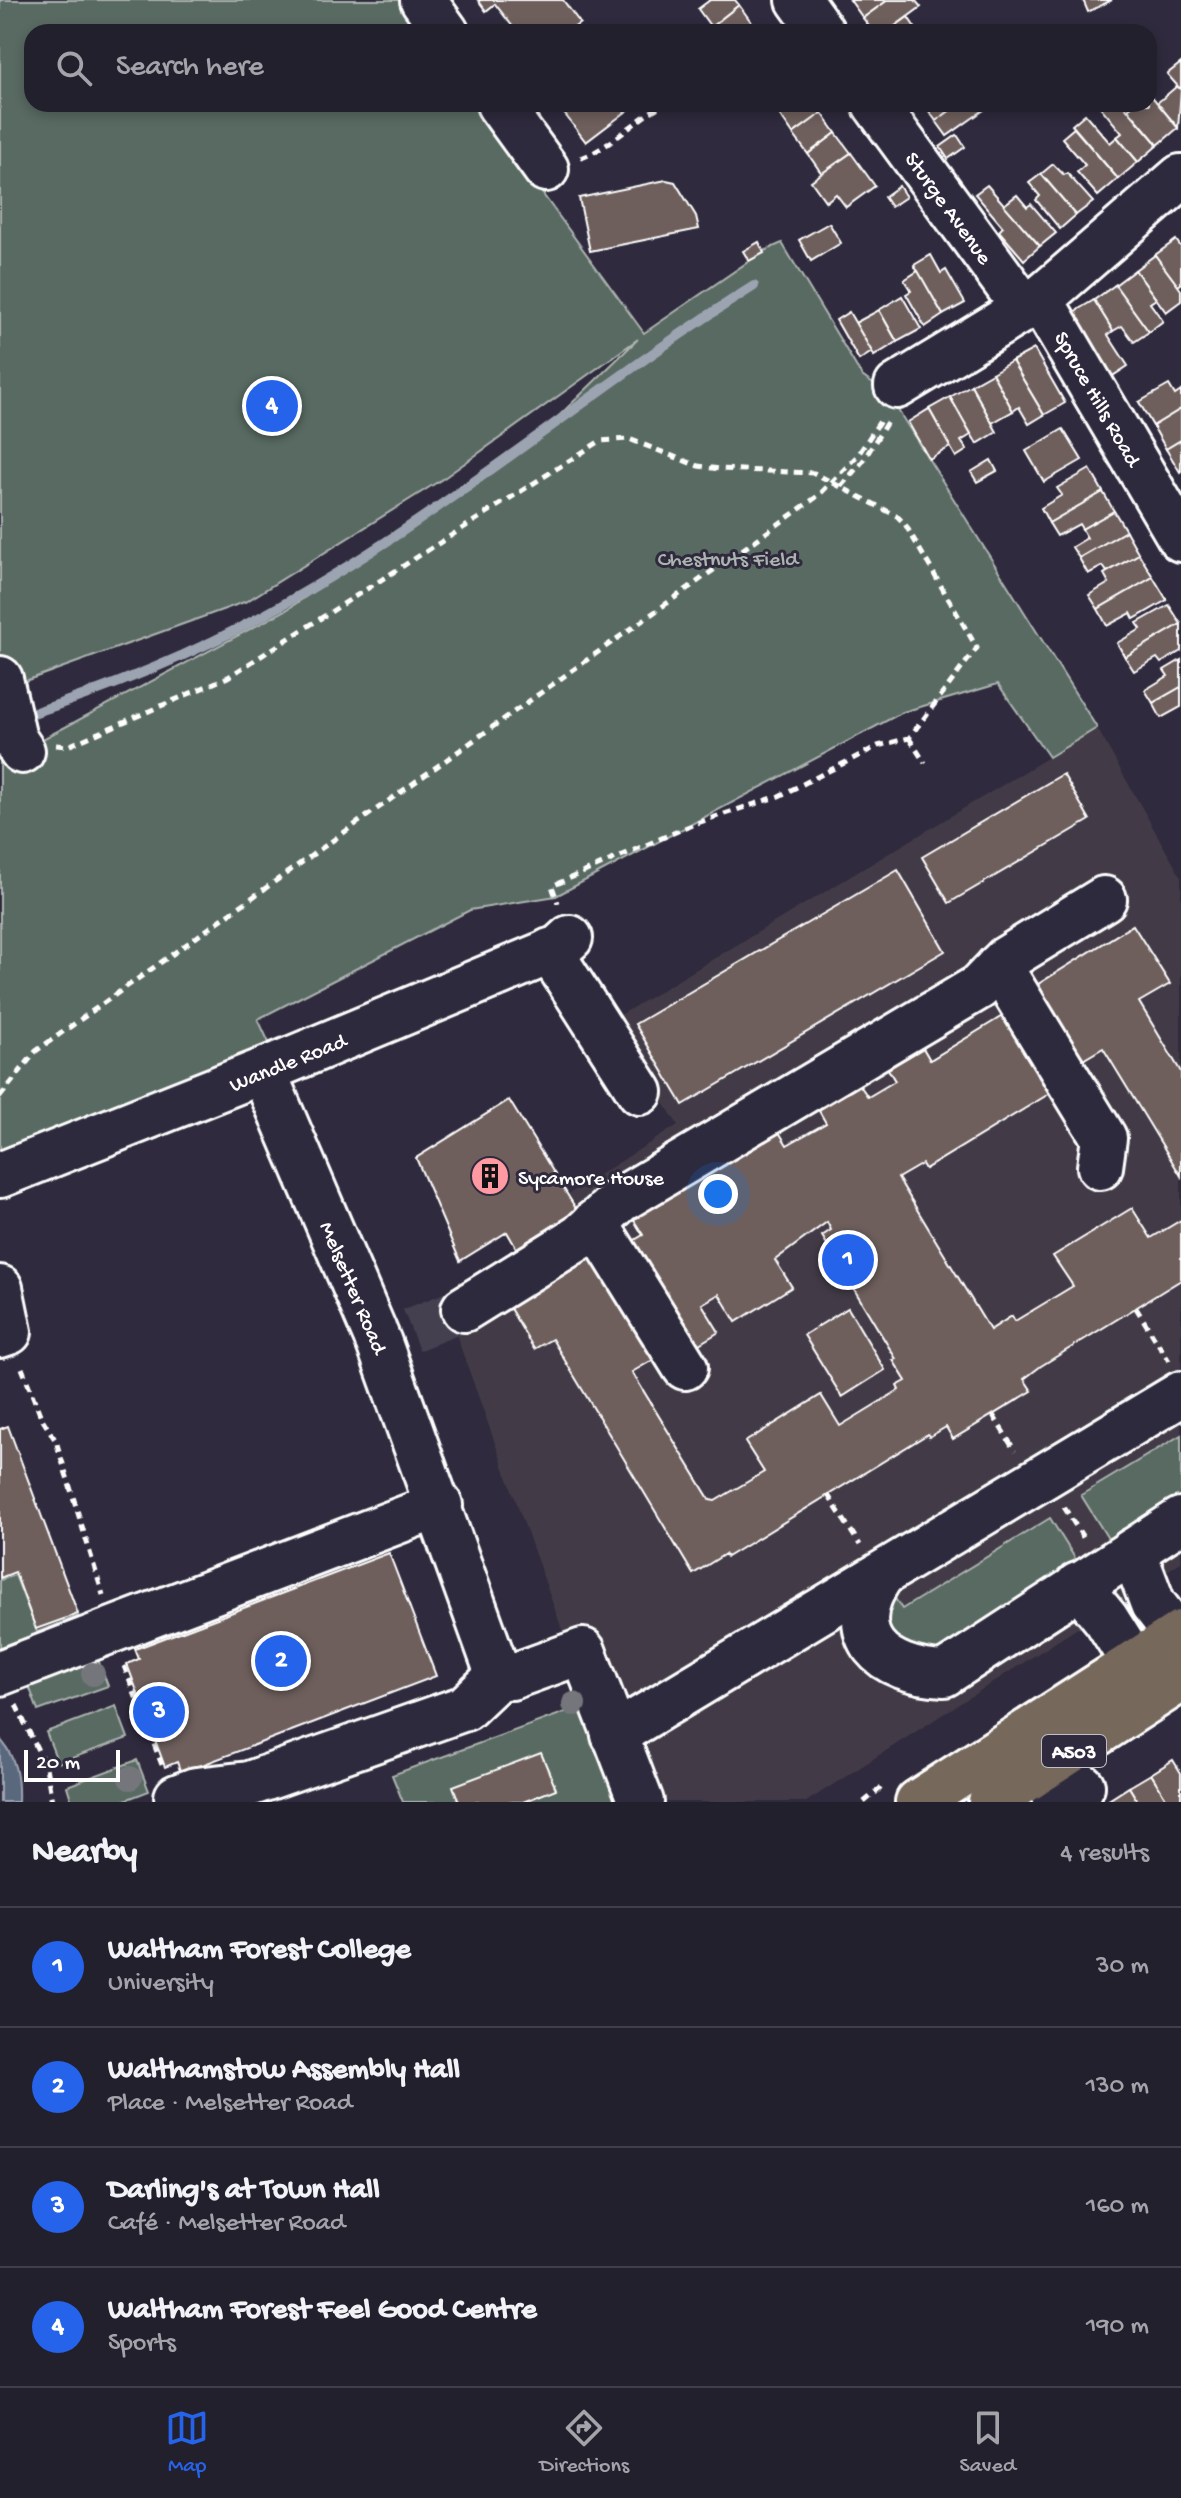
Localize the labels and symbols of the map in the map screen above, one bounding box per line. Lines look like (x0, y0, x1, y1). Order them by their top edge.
street label: Sturge Avenue (897, 148, 997, 271)
street label: Spruce Hills Road (1046, 328, 1146, 474)
pin: 4 (246, 376, 298, 436)
park label: Chestnuts Field (658, 548, 800, 574)
street label: Wandle Road (226, 1029, 353, 1100)
building icon: Sycamore House (469, 1155, 511, 1197)
place label: Sycamore House (518, 1167, 665, 1193)
your location (698, 1174, 738, 1214)
street label: Melsetter Road (312, 1218, 392, 1361)
pin: 1 (822, 1230, 874, 1290)
pin: 2 (255, 1631, 307, 1691)
pin: 3 (133, 1682, 185, 1742)
road number: A503 (1042, 1735, 1106, 1767)
scale bar (24, 1746, 120, 1782)

